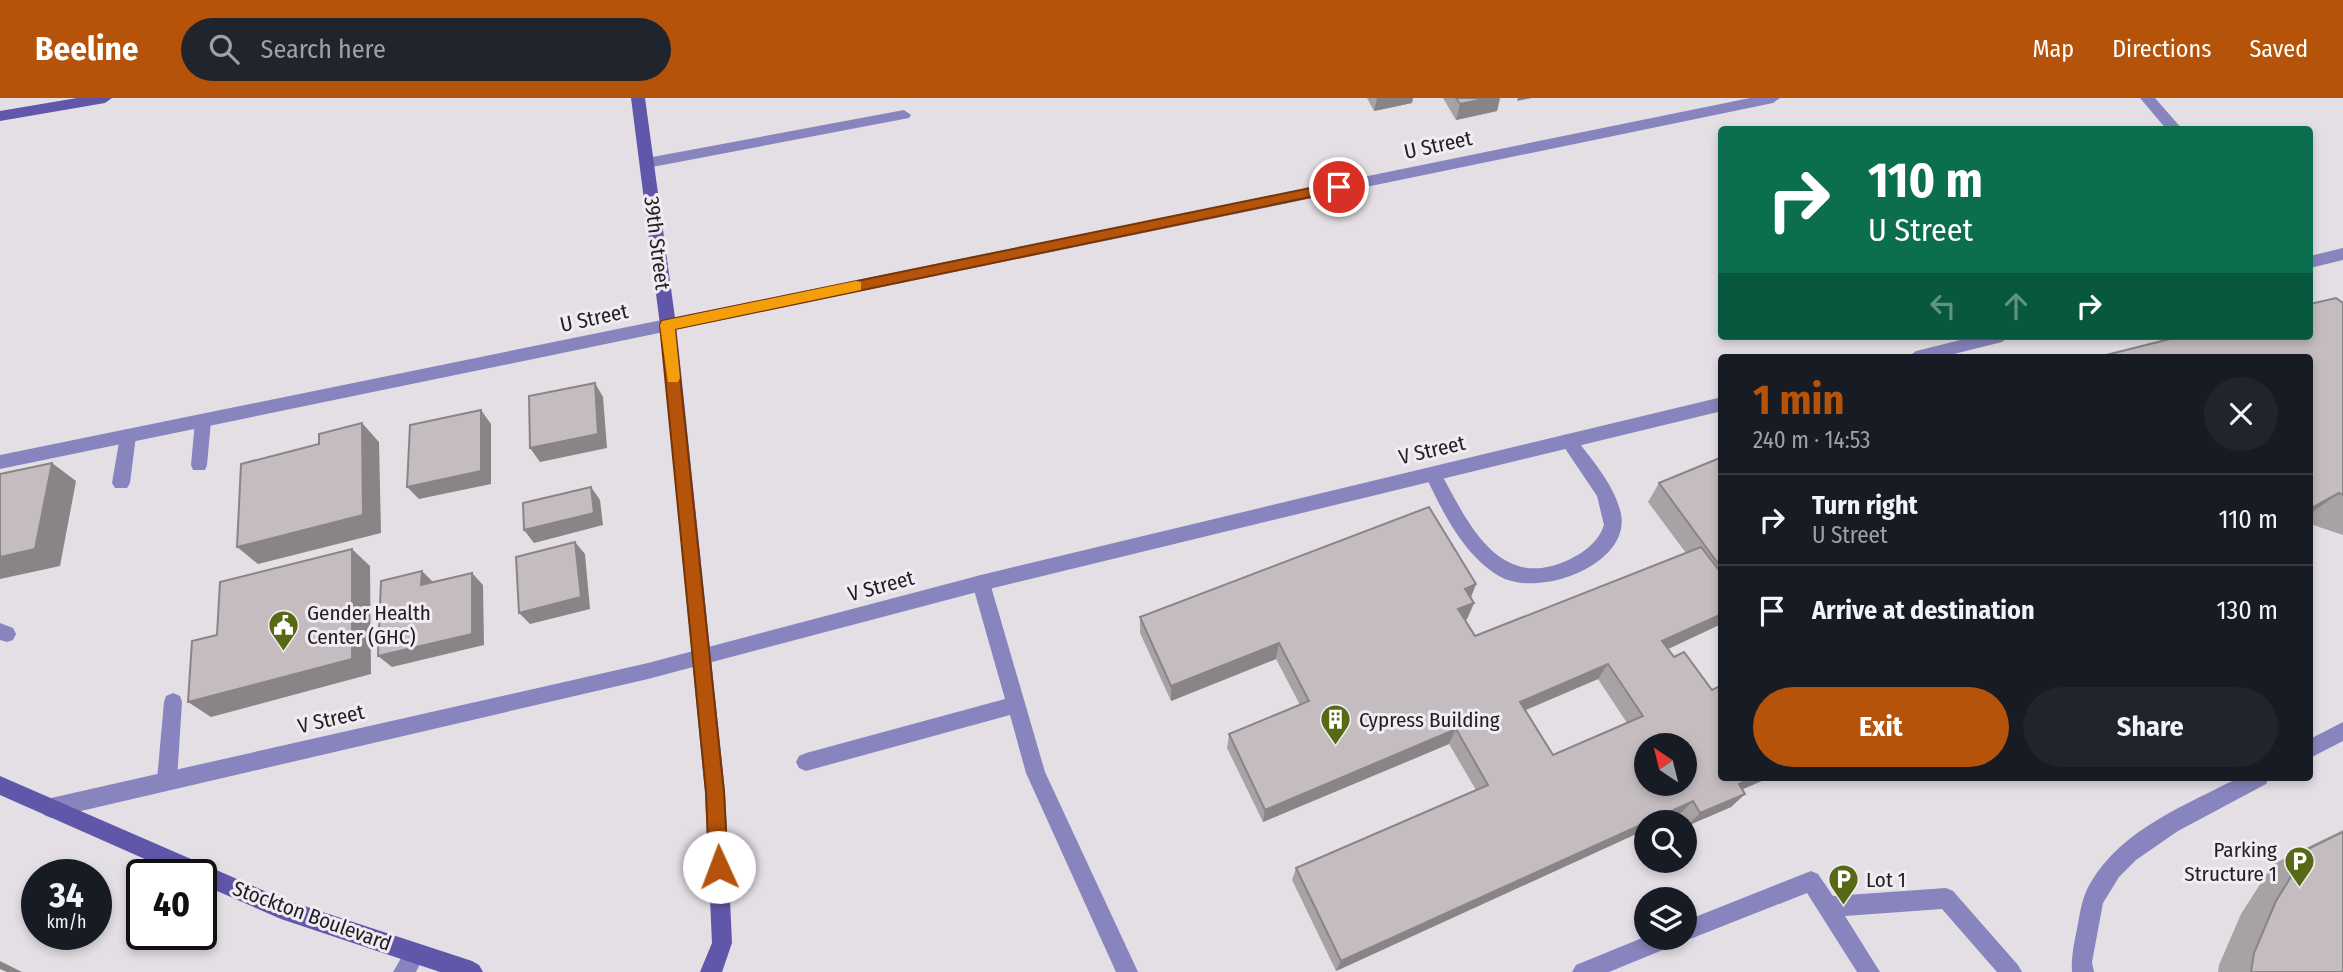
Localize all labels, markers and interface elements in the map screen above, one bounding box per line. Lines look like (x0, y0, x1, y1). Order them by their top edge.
search box (181, 18, 671, 81)
text: Beeline (35, 29, 139, 69)
icon: search (205, 30, 243, 68)
text: Search here (261, 34, 386, 65)
text: Map (2033, 35, 2074, 63)
text: Directions (2112, 35, 2211, 63)
text: Saved (2249, 35, 2308, 63)
street label: U Street (1402, 125, 1475, 165)
text: 110 m (1868, 151, 1983, 210)
icon: right (1753, 154, 1844, 245)
pin (1309, 157, 1369, 217)
icon: arrive (1320, 168, 1358, 206)
street label: 39th Street (638, 195, 676, 291)
text: U Street (1868, 211, 1973, 249)
icon: left (1924, 287, 1962, 325)
icon: ahead (1997, 287, 2035, 325)
icon: right (2070, 287, 2108, 325)
street label: U Street (558, 298, 631, 338)
text: 1 min (1753, 375, 1844, 425)
button: close (2204, 377, 2278, 451)
text: 240 m · 14:53 (1753, 426, 1870, 454)
street label: V Street (1396, 430, 1468, 470)
text: Turn right (1812, 490, 1918, 521)
icon: right (1753, 501, 1791, 539)
text: 110 m (2218, 504, 2278, 535)
text: U Street (1812, 521, 1888, 549)
street label: V Street (845, 565, 917, 607)
icon: arrive (1753, 592, 1791, 630)
text: Arrive at destination (1812, 595, 2035, 626)
text: 130 m (2216, 595, 2278, 626)
place label: Gender Health Center (GHC) (307, 600, 431, 650)
public building icon: Gender Health Center (GHC) (267, 608, 301, 652)
button: Exit (1753, 687, 2009, 767)
button: Share (2023, 687, 2278, 767)
street label: V Street (295, 699, 367, 739)
building icon: Cypress Building (1319, 703, 1353, 747)
place label: Cypress Building (1359, 707, 1500, 733)
north arrow (1634, 733, 1698, 796)
map controls (1634, 733, 1697, 950)
button: search (1634, 810, 1697, 873)
position arrow (682, 830, 756, 904)
place label: Parking Structure 1 (2184, 837, 2277, 887)
parking icon: Parking Structure 1 (2283, 845, 2317, 889)
speed limit sign: 40 (126, 859, 217, 950)
parking icon: Lot 1 (1826, 863, 1860, 907)
place label: Lot 1 (1866, 867, 1906, 893)
text: 34 (49, 874, 84, 916)
street label: Stockton Boulevard (229, 875, 395, 957)
button: layers (1634, 887, 1697, 950)
text: km/h (46, 911, 87, 933)

